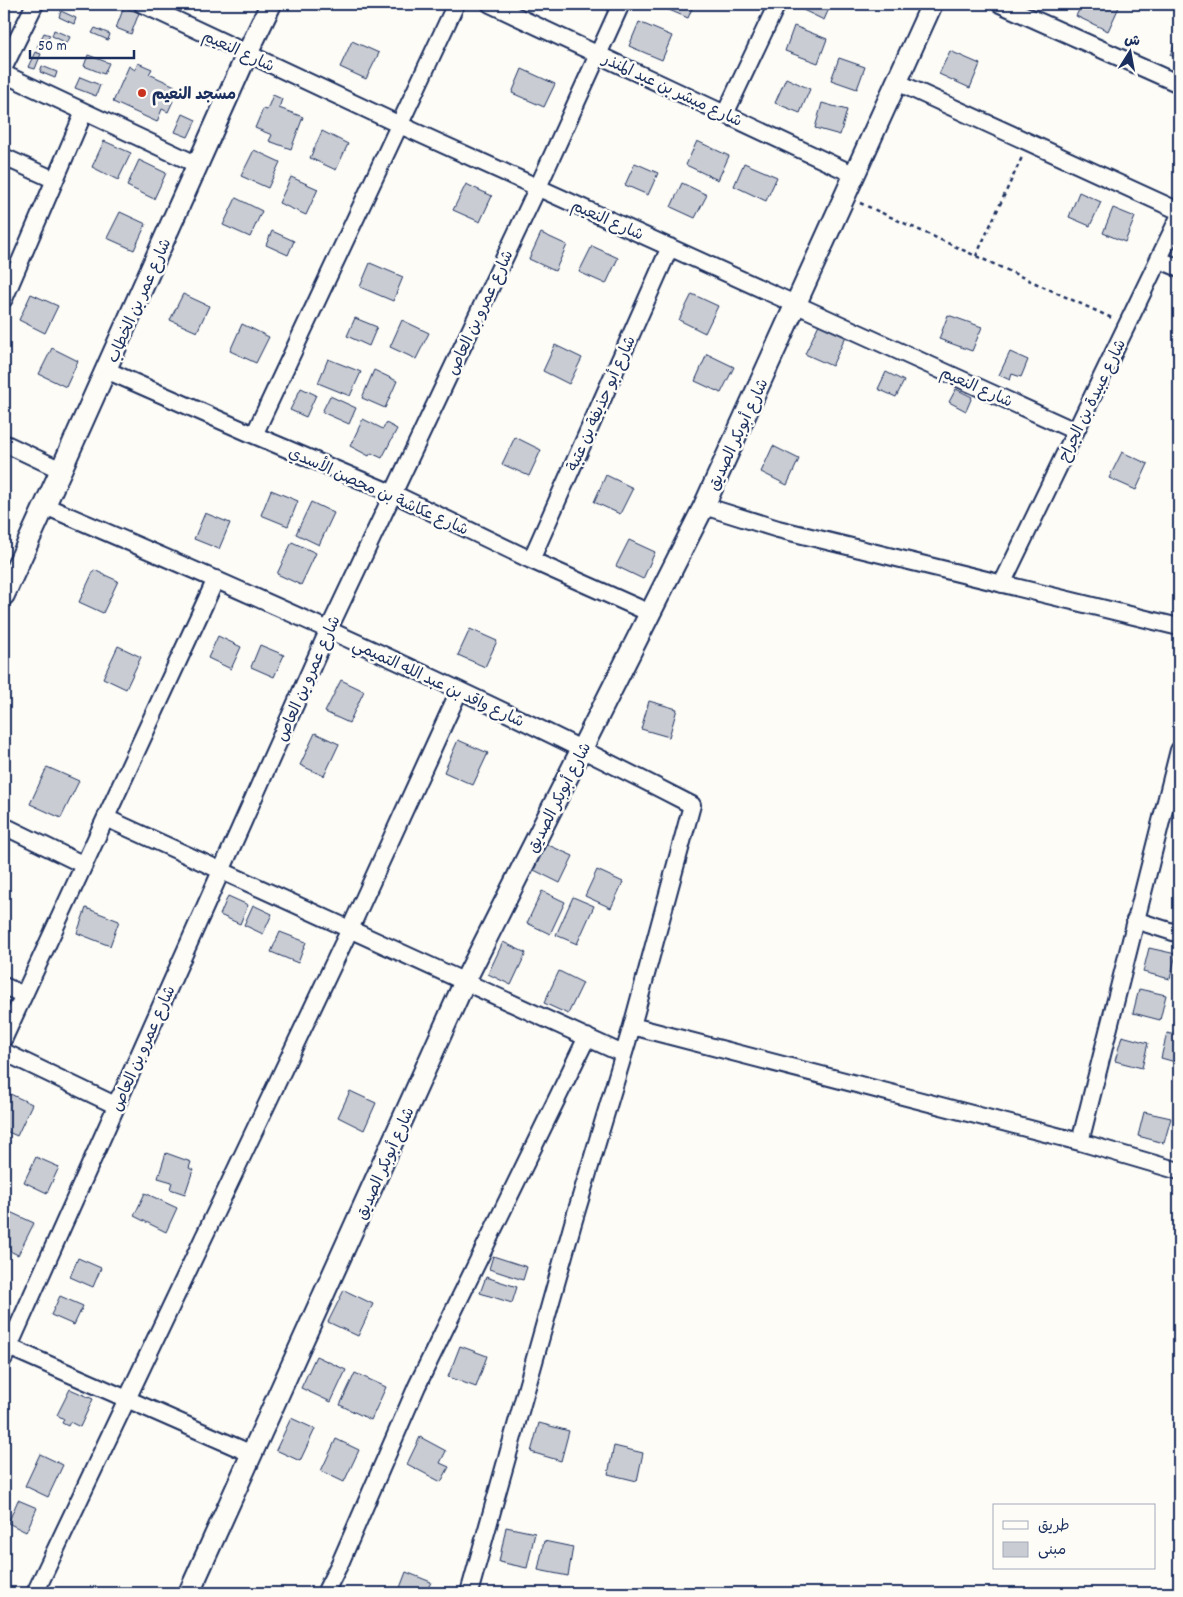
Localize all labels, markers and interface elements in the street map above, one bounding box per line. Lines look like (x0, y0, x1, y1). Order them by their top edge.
street label: شارع النعيم (198, 26, 278, 79)
scale bar (30, 28, 134, 60)
north arrow (1106, 28, 1156, 78)
text: ش (1123, 30, 1142, 52)
text: 50 m (38, 36, 67, 58)
street label: شارع مبشر بن عبد المنذر (596, 48, 746, 134)
place label: مسجد النعيم (152, 84, 236, 107)
marker: مسجد النعيم (136, 87, 148, 99)
street label: شارع النعيم (567, 195, 647, 247)
street label: شارع عمر بن الخطاب (102, 235, 178, 367)
street label: شارع عمرو بن العاص (442, 247, 520, 379)
street label: شارع أبو حذيفة بن عتبة (562, 332, 643, 476)
street label: شارع عبيدة بن الجراح (1054, 336, 1133, 466)
street label: شارع النعيم (936, 362, 1016, 414)
street label: شارع أبوبكر الصديق (703, 375, 775, 495)
street label: شارع عكاشة بن محصن الأسدي (284, 441, 472, 542)
street label: شارع عمرو بن العاص (271, 612, 347, 746)
street label: شارع واقد بن عبد الله التميمي (348, 634, 528, 735)
street label: شارع أبوبكر الصديق (522, 739, 598, 857)
street label: شارع عمرو بن العاص (106, 982, 182, 1116)
street label: شارع أبوبكر الصديق (351, 1104, 421, 1224)
legend (993, 1504, 1156, 1570)
text: طريق (1038, 1516, 1070, 1538)
text: مبنى (1038, 1540, 1066, 1562)

